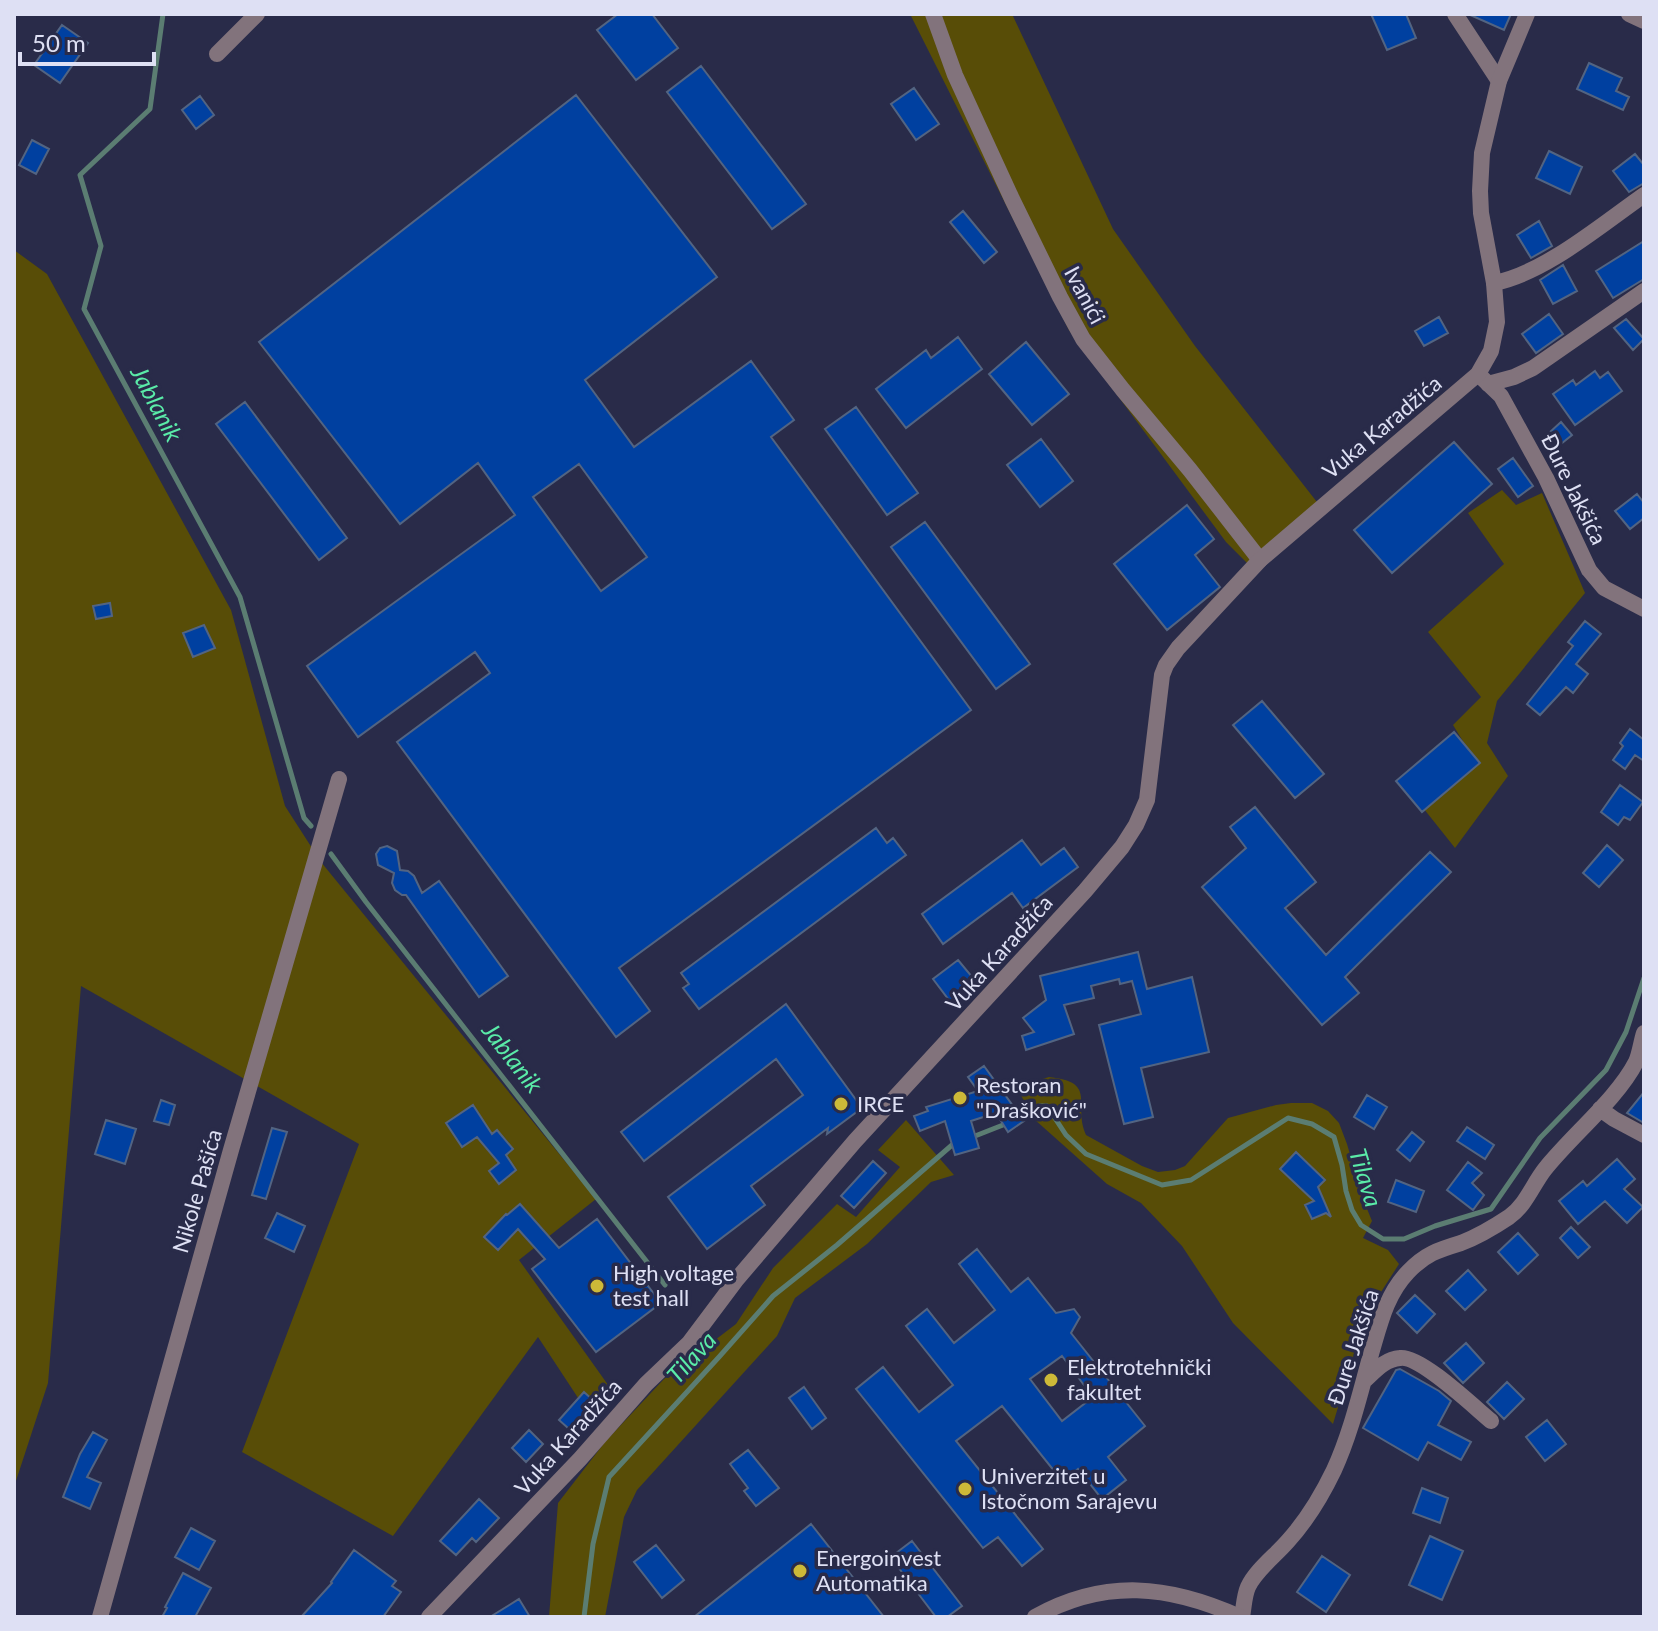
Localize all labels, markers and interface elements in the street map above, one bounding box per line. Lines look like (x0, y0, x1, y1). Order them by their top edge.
scale bar (20, 16, 154, 66)
text: 50 m (32, 28, 86, 57)
street label: Ivanići (1059, 261, 1112, 328)
water label: Jablanik (125, 360, 190, 447)
street label: Vuka Karadžića (1317, 369, 1447, 484)
street label: Đure Jakšića (1536, 429, 1613, 549)
street label: Vuka Karadžića (939, 889, 1058, 1016)
water label: Jablanik (476, 1015, 550, 1099)
place label: Restoran "Drašković" (976, 1071, 1087, 1123)
marker: Restoran "Drašković" (951, 1089, 969, 1107)
place label: IRCE (857, 1090, 904, 1117)
marker: IRCE (832, 1095, 850, 1113)
street label: Nikole Pašića (166, 1126, 227, 1256)
water label: Tilava (1344, 1145, 1389, 1210)
place label: High voltage test hall (613, 1259, 734, 1311)
marker: High voltage test hall (588, 1277, 606, 1295)
street label: Đure Jakšića (1321, 1285, 1384, 1408)
water label: Tilava (660, 1325, 722, 1389)
place label: Elektrotehnički fakultet (1067, 1353, 1212, 1405)
marker: Elektrotehnički fakultet (1042, 1371, 1060, 1389)
street label: Vuka Karadžića (508, 1373, 627, 1500)
place label: Univerzitet u Istočnom Sarajevu (981, 1462, 1157, 1514)
marker: Univerzitet u Istočnom Sarajevu (956, 1480, 974, 1498)
place label: Energoinvest Automatika (816, 1544, 941, 1596)
marker: Energoinvest Automatika (791, 1562, 809, 1580)

